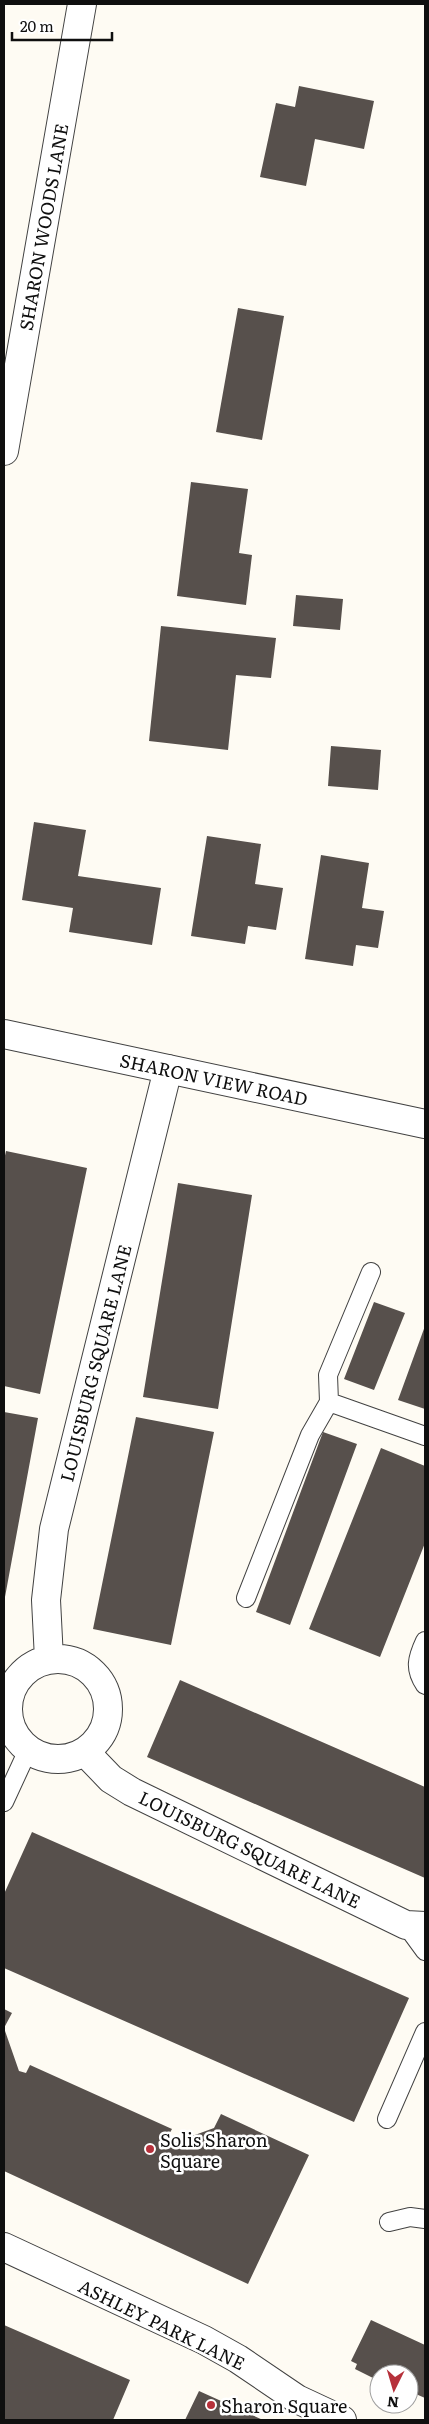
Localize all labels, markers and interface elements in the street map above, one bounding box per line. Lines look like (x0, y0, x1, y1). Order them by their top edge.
scale bar (12, 10, 112, 42)
text: 20 m (20, 14, 54, 37)
street label: SHARON WOODS LANE (11, 121, 75, 333)
street label: SHARON VIEW ROAD (118, 1046, 310, 1112)
street label: LOUISBURG SQUARE LANE (52, 1242, 138, 1484)
street label: LOUISBURG SQUARE LANE (135, 1783, 365, 1915)
place label: Solis Sharon Square (160, 2126, 268, 2174)
marker: Solis Sharon Square (144, 2143, 156, 2155)
street label: ASHLEY PARK LANE (74, 2272, 250, 2376)
north arrow (369, 2364, 419, 2414)
place label: Sharon Square (221, 2392, 347, 2419)
text: N (386, 2392, 400, 2413)
marker: Sharon Square (205, 2399, 217, 2411)

